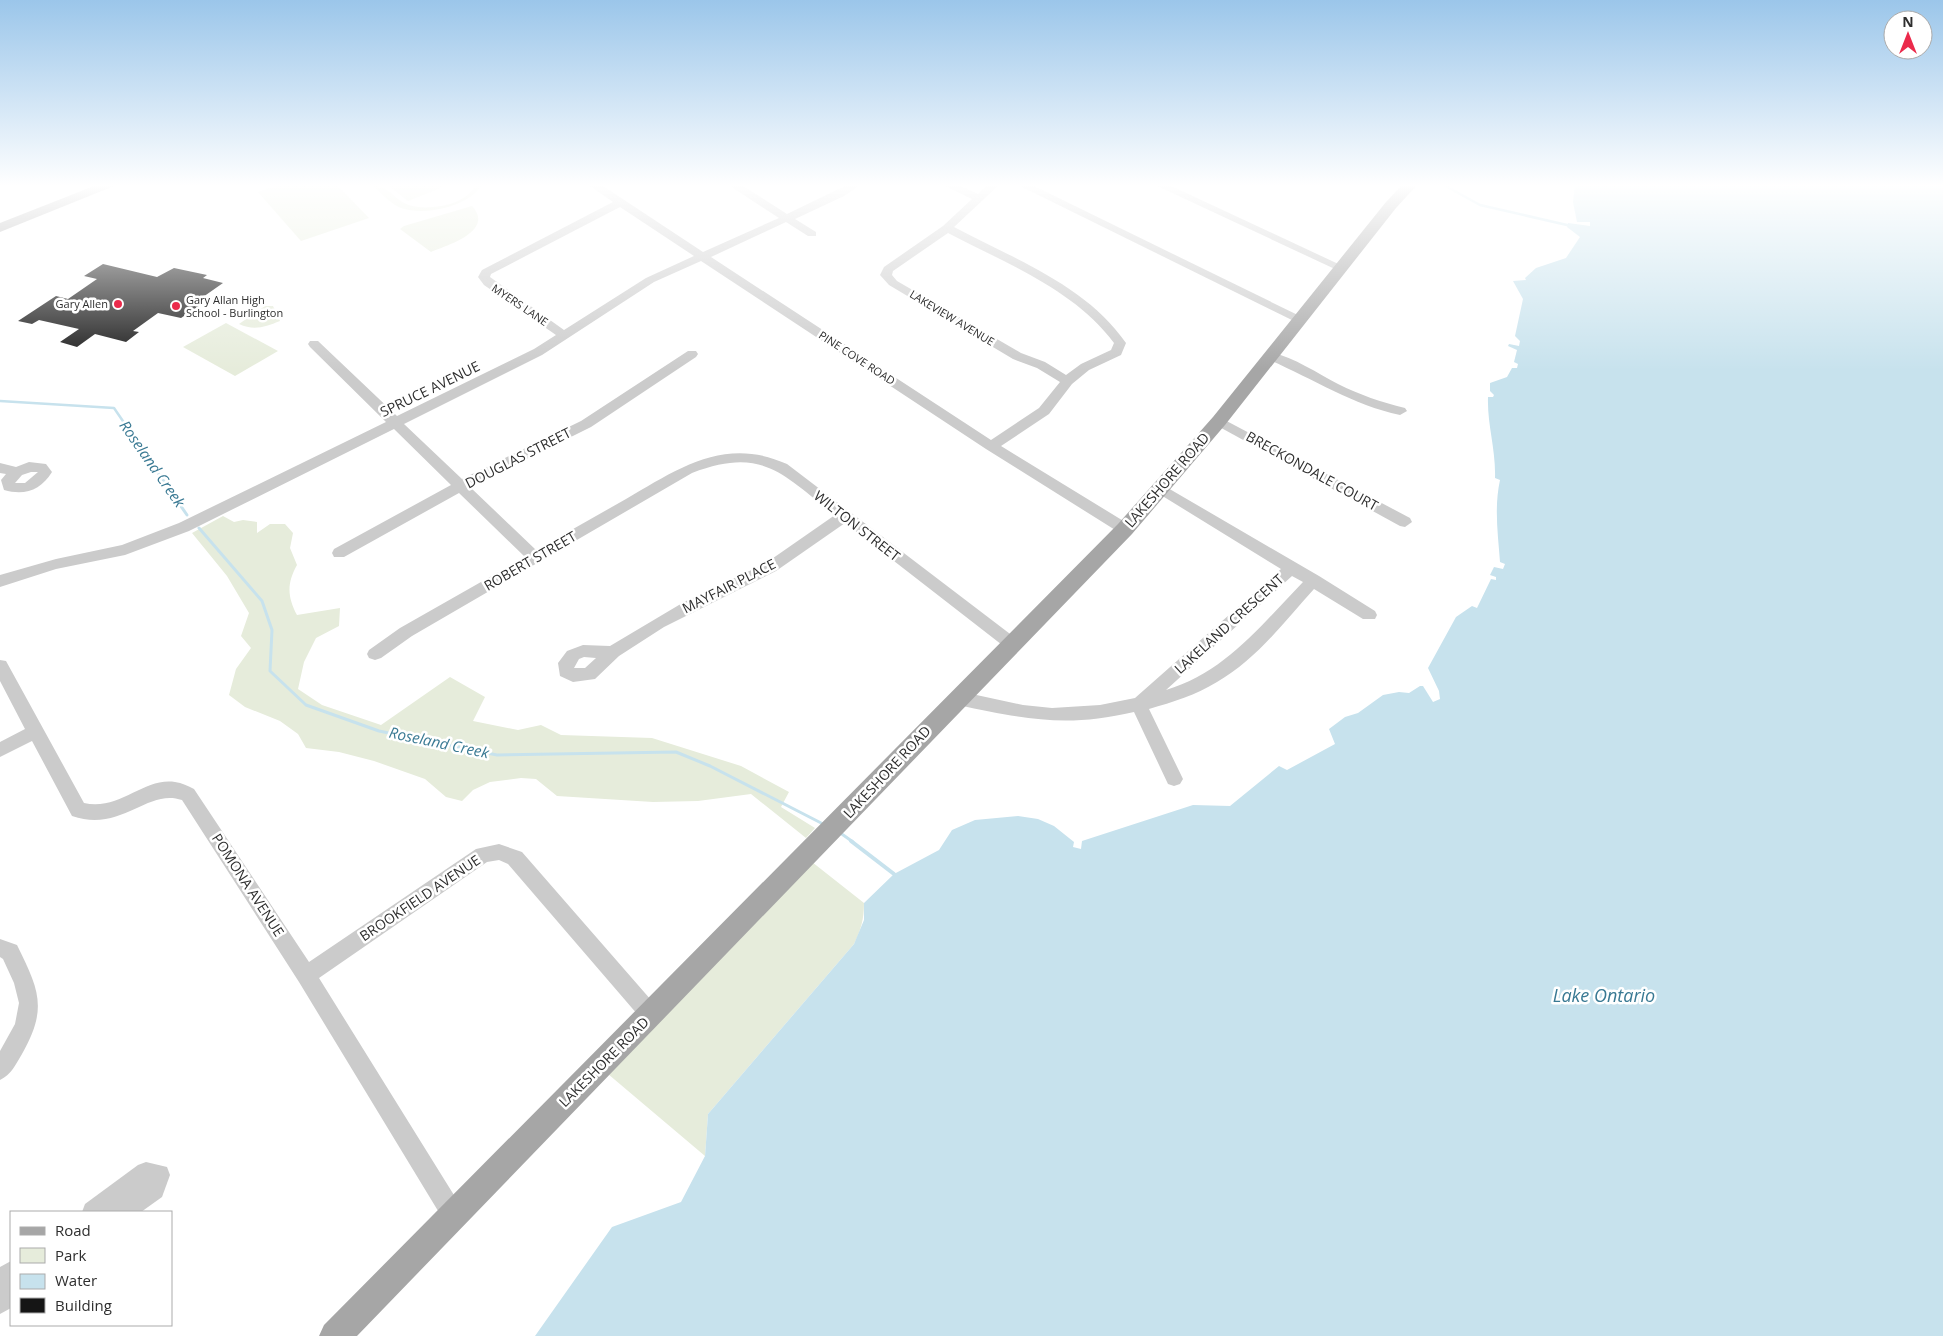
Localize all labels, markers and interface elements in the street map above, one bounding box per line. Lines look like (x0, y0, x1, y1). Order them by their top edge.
north arrow (1883, 10, 1933, 60)
text: N (1902, 12, 1914, 31)
street label: MYERS LANE (489, 280, 551, 329)
street label: LAKEVIEW AVENUE (907, 286, 997, 349)
place label: Gary Allan High School - Burlington (186, 292, 283, 320)
place label: Gary Allen (56, 296, 108, 311)
marker: Gary Allen (112, 298, 124, 310)
marker: Gary Allan High School - Burlington (170, 300, 182, 312)
street label: PINE COVE ROAD (816, 327, 898, 388)
street label: SPRUCE AVENUE (377, 356, 483, 421)
water label: Roseland Creek (116, 416, 190, 511)
street label: DOUGLAS STREET (462, 423, 574, 492)
street label: BRECKONDALE COURT (1243, 426, 1382, 515)
street label: LAKESHORE ROAD (1120, 428, 1213, 531)
street label: WILTON STREET (810, 486, 904, 565)
street label: ROBERT STREET (480, 526, 580, 595)
street label: MAYFAIR PLACE (679, 554, 779, 617)
street label: LAKELAND CRESCENT (1170, 569, 1288, 678)
street label: LAKESHORE ROAD (839, 721, 935, 822)
water label: Roseland Creek (388, 722, 492, 762)
street label: POMONA AVENUE (208, 830, 289, 940)
street label: BROOKFIELD AVENUE (356, 850, 484, 945)
water label: Lake Ontario (1553, 983, 1655, 1007)
street label: LAKESHORE ROAD (555, 1013, 653, 1111)
legend (10, 1211, 172, 1326)
text: Road (55, 1220, 91, 1240)
text: Park (55, 1245, 86, 1265)
text: Water (55, 1270, 97, 1290)
text: Building (55, 1295, 112, 1315)

